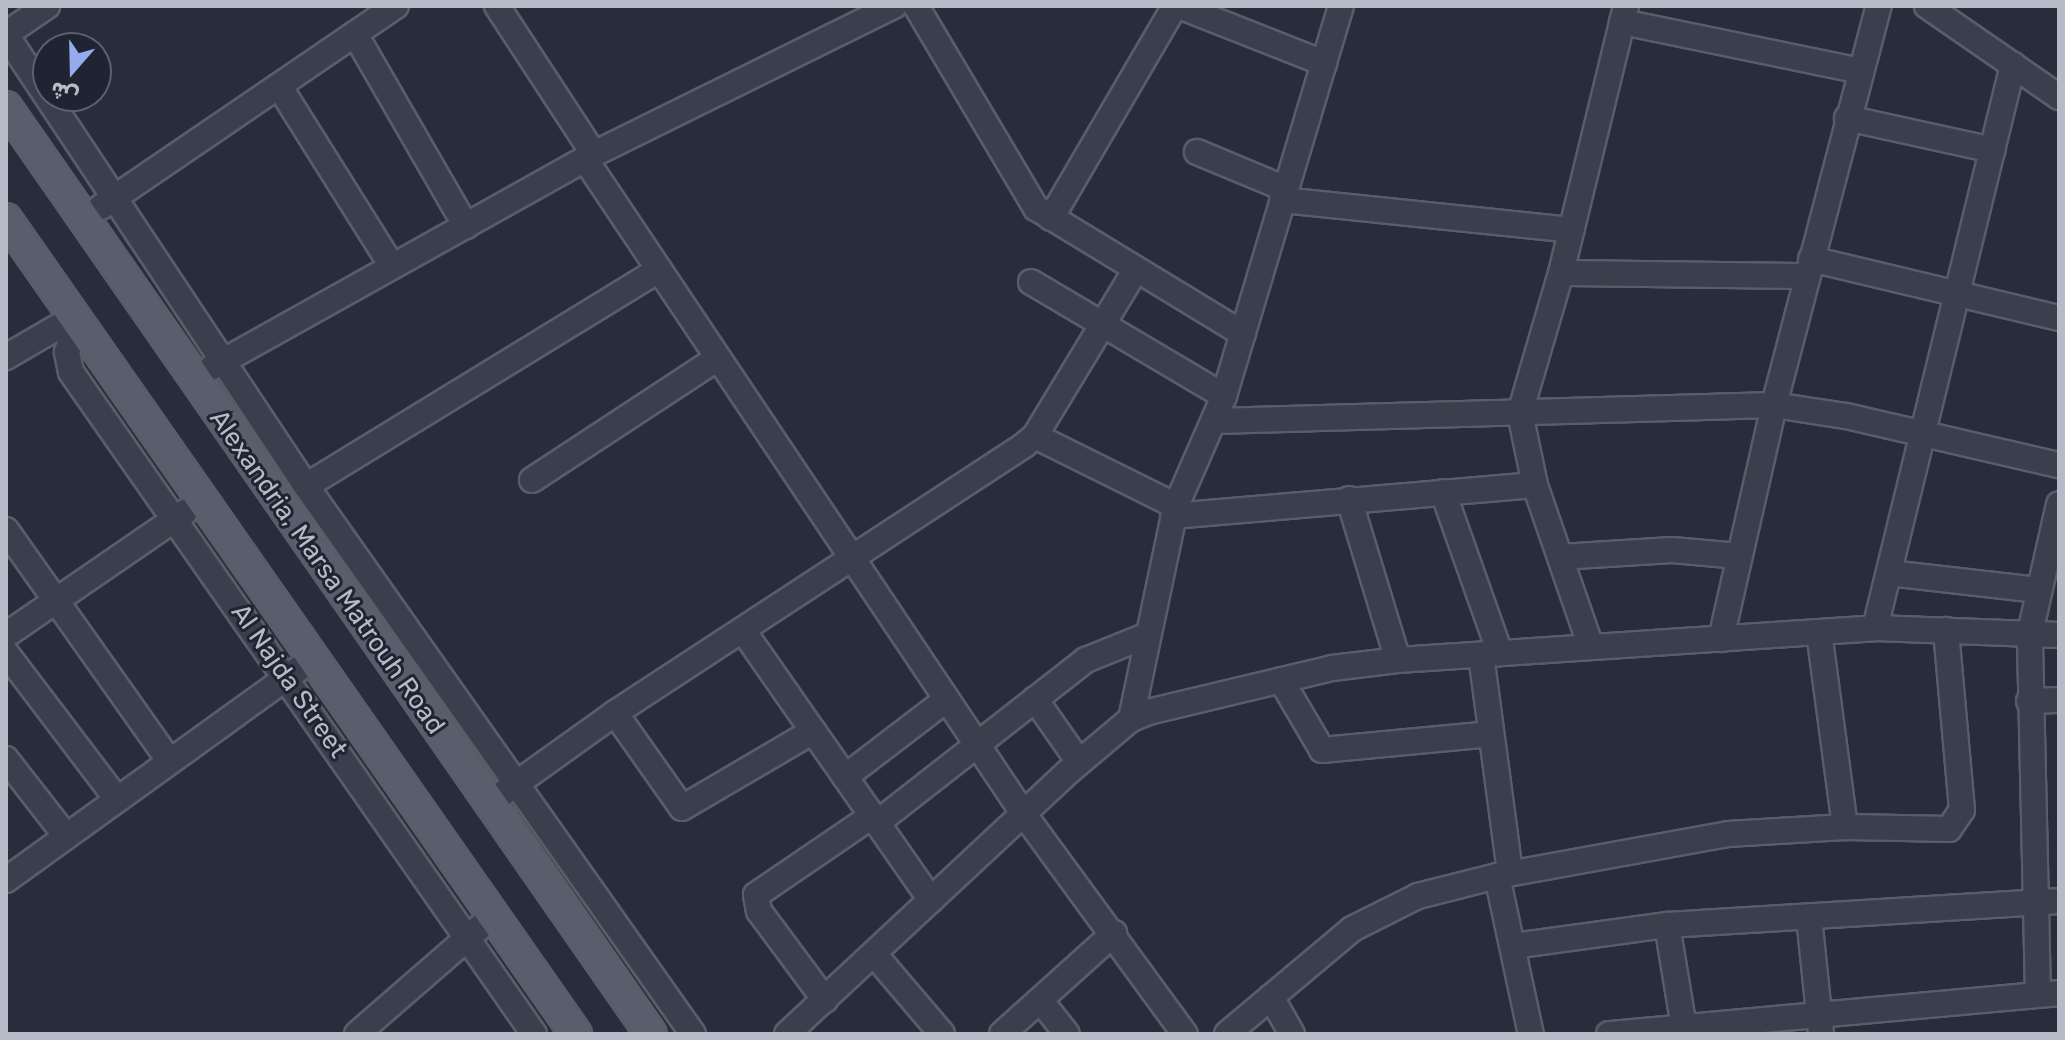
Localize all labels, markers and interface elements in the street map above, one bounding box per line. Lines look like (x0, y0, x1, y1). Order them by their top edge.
north arrow (32, 32, 112, 112)
text: ش (47, 76, 82, 111)
street label: Alexandria, Marsa Matrouh Road (203, 404, 451, 740)
street label: Al Najda Street (224, 598, 354, 764)

